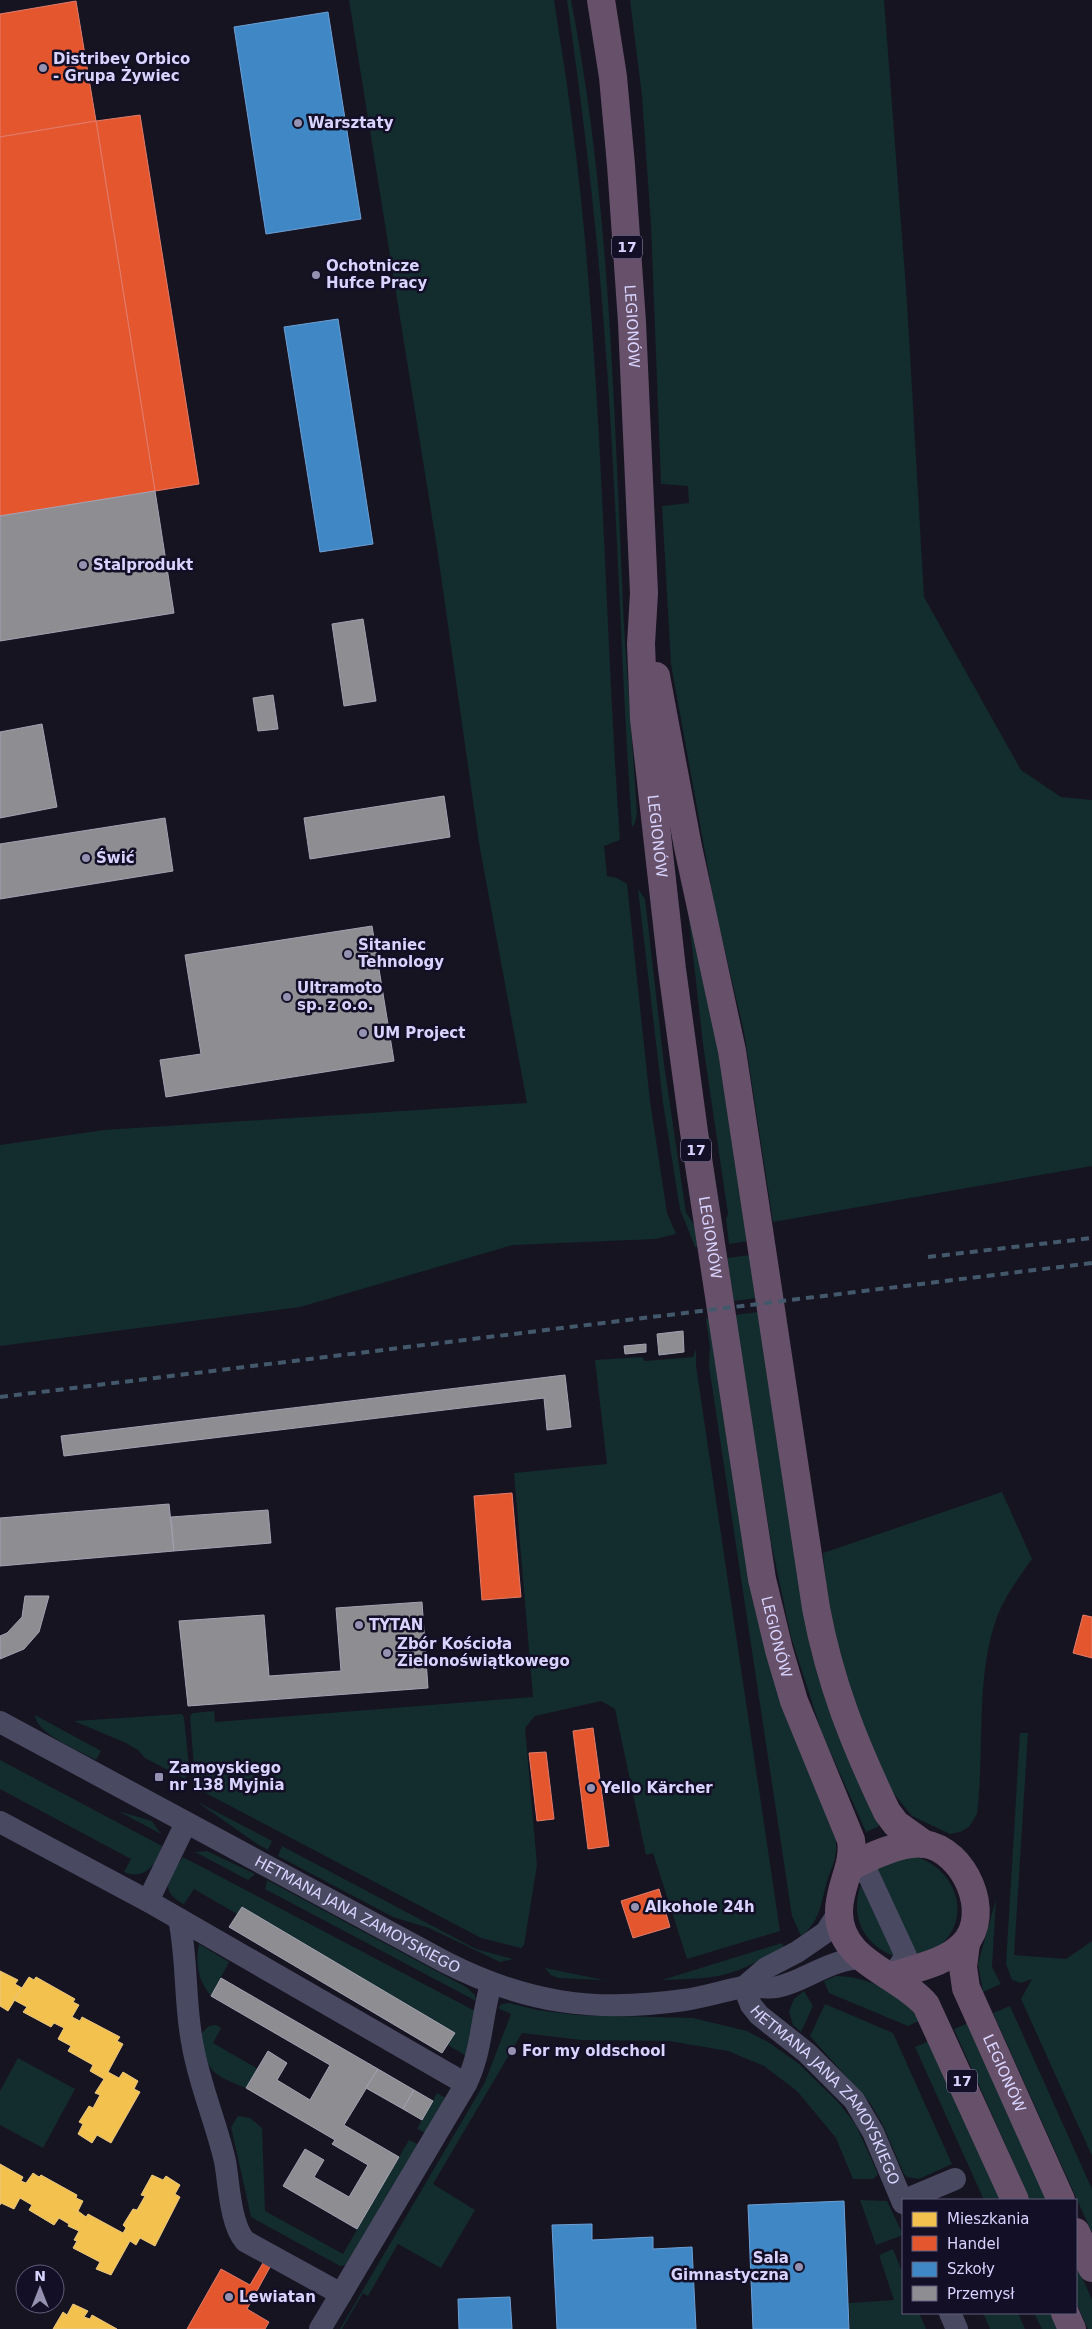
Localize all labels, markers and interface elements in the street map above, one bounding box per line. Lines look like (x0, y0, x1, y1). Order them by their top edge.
place label: Distribev Orbico - Grupa Żywiec (53, 50, 190, 85)
marker: Distribev Orbico - Grupa Żywiec (37, 62, 49, 74)
place label: Warsztaty (308, 114, 394, 132)
marker: Warsztaty (292, 117, 304, 129)
road number: 17 (612, 236, 642, 258)
place label: Ochotnicze Hufce Pracy (326, 257, 427, 292)
marker: Ochotnicze Hufce Pracy (310, 269, 322, 281)
street label: LEGIONÓW (620, 284, 643, 369)
place label: Stalprodukt (93, 556, 193, 574)
marker: Stalprodukt (77, 559, 89, 571)
street label: LEGIONÓW (644, 794, 671, 879)
place label: Świć (96, 848, 135, 867)
marker: Świć (80, 852, 92, 864)
place label: Sitaniec Tehnology (358, 936, 444, 971)
marker: Sitaniec Tehnology (342, 948, 354, 960)
place label: Ultramoto sp. z o.o. (297, 979, 382, 1014)
marker: Ultramoto sp. z o.o. (281, 991, 293, 1003)
place label: UM Project (373, 1024, 465, 1042)
marker: UM Project (357, 1027, 369, 1039)
road number: 17 (681, 1138, 711, 1162)
street label: LEGIONÓW (695, 1195, 725, 1280)
street label: LEGIONÓW (757, 1594, 796, 1680)
place label: TYTAN (369, 1616, 423, 1634)
marker: TYTAN (353, 1619, 365, 1631)
place label: Zbór Kościoła Zielonoświątkowego (397, 1635, 570, 1670)
marker: Zbór Kościoła Zielonoświątkowego (381, 1647, 393, 1659)
place label: Zamoyskiego nr 138 Myjnia (169, 1759, 285, 1794)
marker: Zamoyskiego nr 138 Myjnia (153, 1771, 165, 1783)
place label: Yello Kärcher (600, 1779, 713, 1797)
marker: Yello Kärcher (585, 1782, 597, 1794)
street label: HETMANA JANA ZAMOYSKIEGO (252, 1852, 463, 1977)
place label: Alkohole 24h (645, 1898, 755, 1916)
marker: Alkohole 24h (629, 1901, 641, 1913)
street label: HETMANA JANA ZAMOYSKIEGO (746, 2002, 903, 2187)
street label: LEGIONÓW (979, 2032, 1030, 2115)
place label: For my oldschool (522, 2042, 666, 2060)
marker: For my oldschool (506, 2045, 518, 2057)
road number: 17 (947, 2070, 977, 2092)
legend (902, 2199, 1077, 2314)
text: Mieszkania (947, 2210, 1030, 2228)
text: Handel (947, 2235, 1000, 2253)
place label: Sala Gimnastyczna (671, 2249, 789, 2284)
text: Szkoły (947, 2260, 995, 2278)
marker: Sala Gimnastyczna (793, 2261, 805, 2273)
north arrow (15, 2264, 65, 2314)
text: N (34, 2268, 46, 2284)
text: Przemysł (947, 2285, 1015, 2303)
place label: Lewiatan (239, 2288, 316, 2306)
marker: Lewiatan (223, 2291, 235, 2303)

